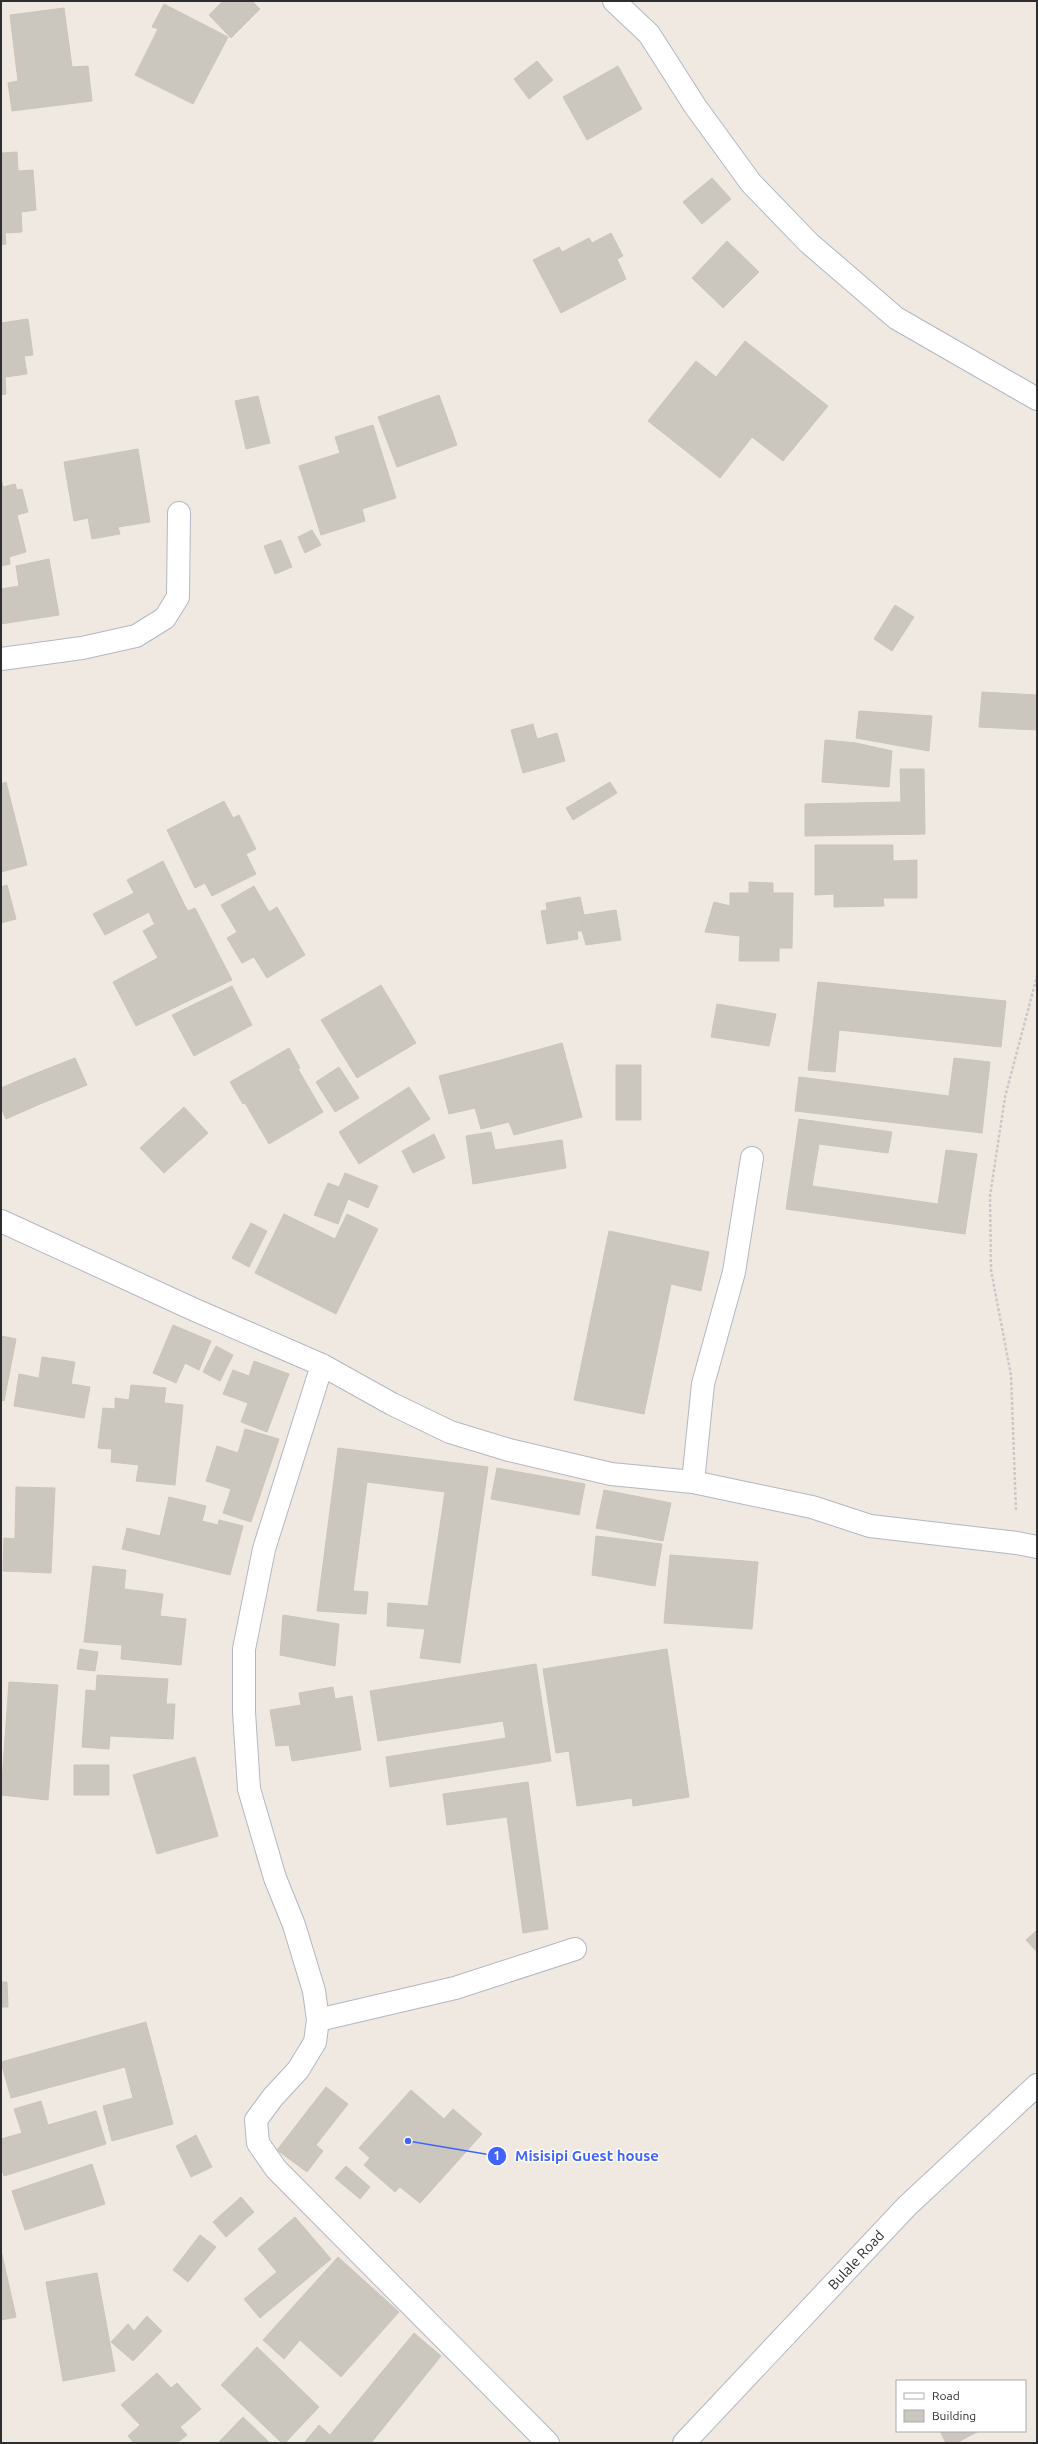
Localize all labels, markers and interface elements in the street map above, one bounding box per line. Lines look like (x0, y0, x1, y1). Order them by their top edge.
callout: Misisipi Guest house (487, 2143, 666, 2170)
text: Misisipi Guest house (515, 2147, 659, 2164)
text: 1 (494, 2149, 500, 2162)
street label: Bulale Road (825, 2227, 887, 2293)
legend (896, 2380, 1026, 2432)
text: Road (932, 2389, 960, 2402)
text: Building (932, 2409, 976, 2422)

